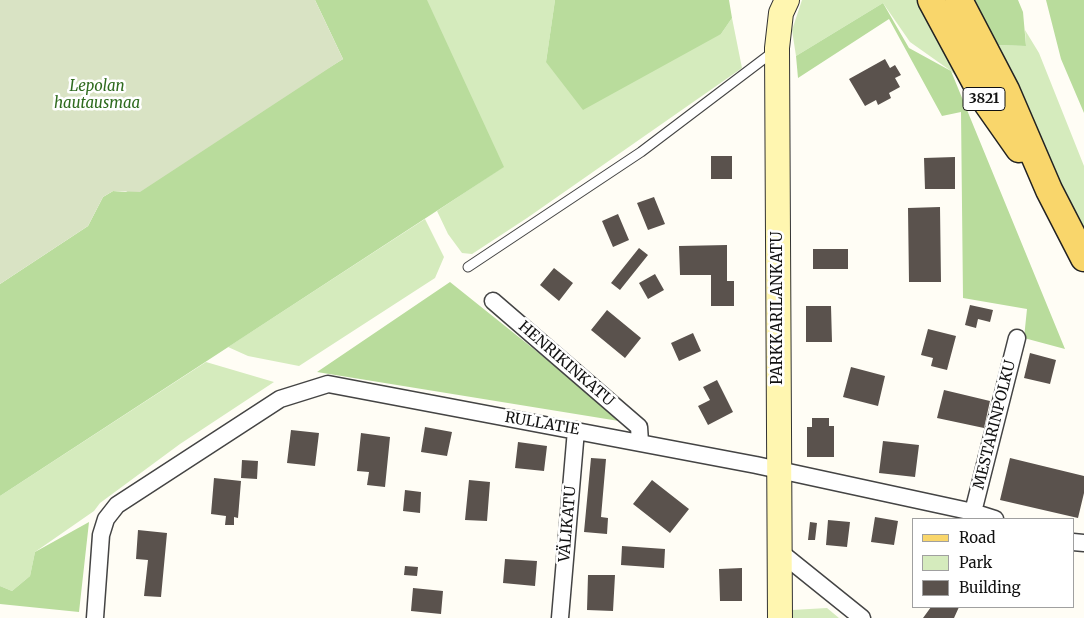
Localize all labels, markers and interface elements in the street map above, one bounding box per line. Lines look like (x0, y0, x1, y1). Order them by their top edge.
park label: Lepolan hautausmaa (54, 78, 140, 113)
road number: 3821 (963, 88, 1005, 110)
street label: PARKKARILANKATU (769, 231, 787, 385)
street label: HENRIKINKATU (515, 318, 617, 410)
street label: MESTARINPOLKU (970, 359, 1020, 491)
street label: RULLATIE (503, 409, 581, 439)
street label: VÄLIKATU (556, 485, 580, 563)
legend (912, 518, 1074, 608)
text: Road (959, 528, 995, 547)
text: Park (959, 553, 992, 572)
text: Building (959, 578, 1021, 597)

